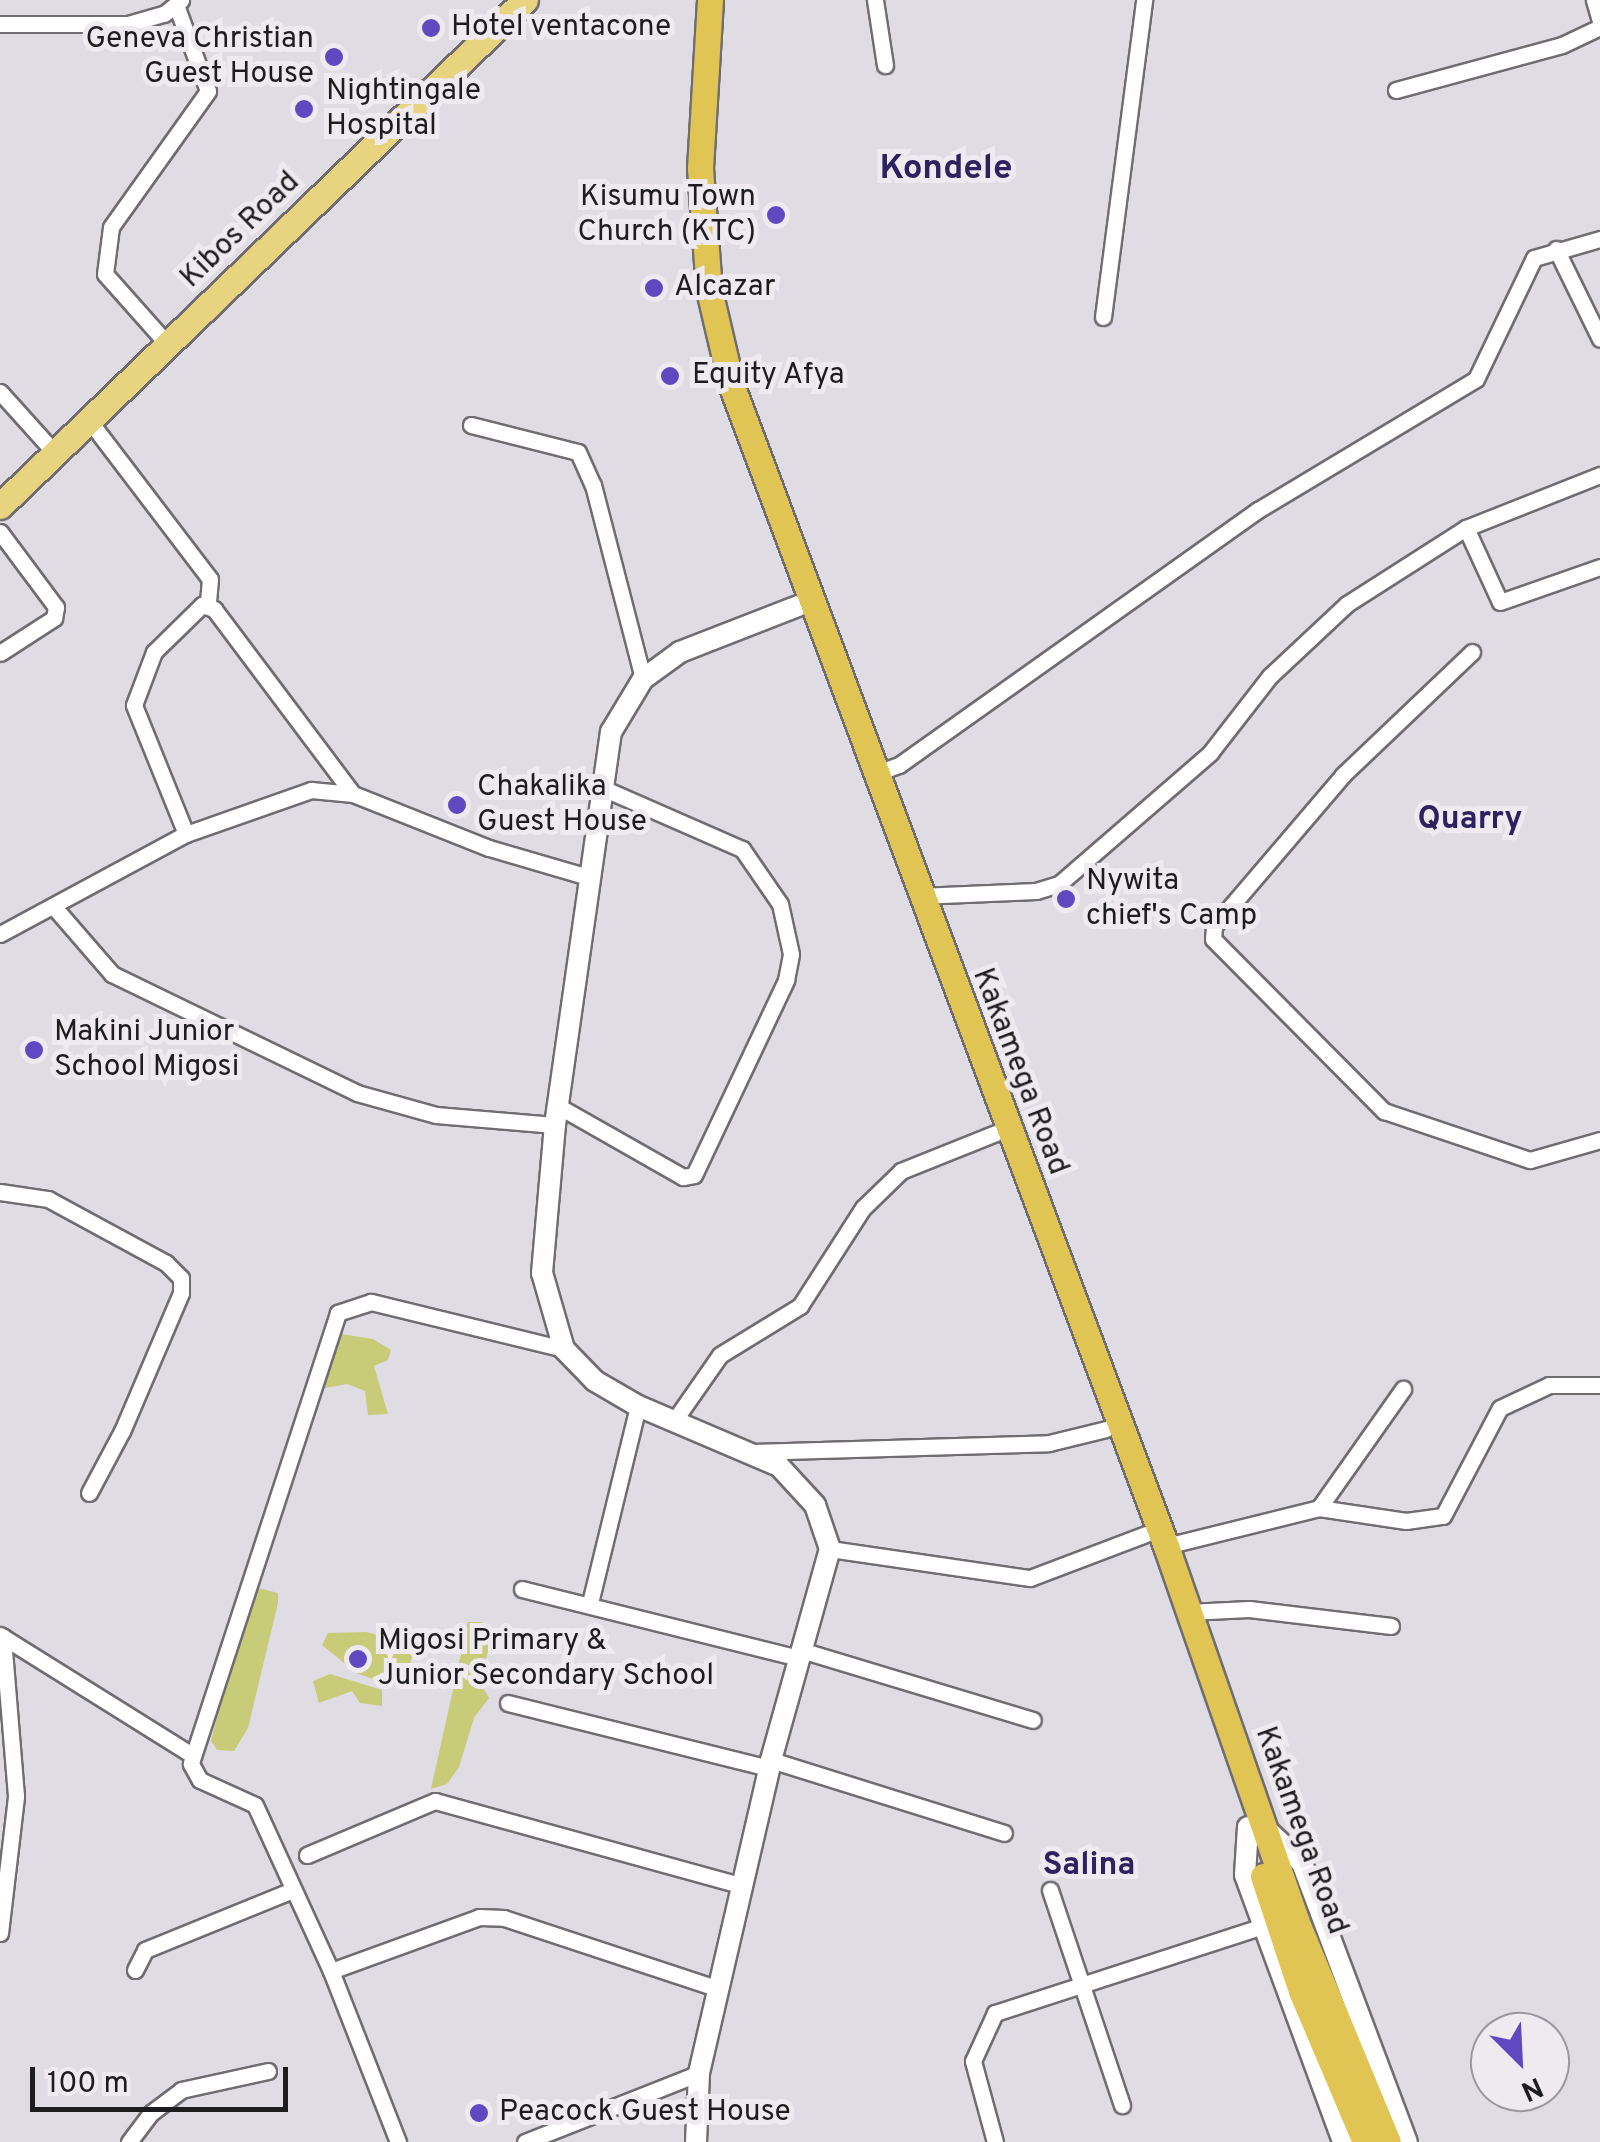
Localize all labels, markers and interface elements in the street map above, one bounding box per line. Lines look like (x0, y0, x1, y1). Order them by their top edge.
place label: Hotel ventacone (451, 10, 671, 46)
marker: Hotel ventacone (420, 17, 442, 39)
place label: Geneva Christian Guest House (85, 22, 314, 92)
marker: Geneva Christian Guest House (323, 46, 345, 68)
place label: Nightingale Hospital (326, 74, 481, 144)
marker: Nightingale Hospital (291, 96, 317, 122)
district label: Kondele (879, 148, 1013, 190)
street label: Kibos Road (174, 165, 308, 297)
place label: Kisumu Town Church (KTC) (578, 180, 756, 250)
marker: Kisumu Town Church (KTC) (765, 204, 787, 226)
place label: Alcazar (674, 270, 776, 306)
marker: Alcazar (643, 277, 665, 299)
place label: Equity Afya (692, 358, 846, 394)
marker: Equity Afya (657, 363, 683, 389)
place label: Chakalika Guest House (477, 770, 647, 840)
marker: Chakalika Guest House (446, 794, 468, 816)
district label: Quarry (1418, 801, 1522, 839)
place label: Nywita chief's Camp (1086, 864, 1257, 934)
marker: Nywita chief's Camp (1055, 888, 1077, 910)
street label: Kakamega Road (963, 964, 1075, 1180)
place label: Makini Junior School Migosi (54, 1015, 239, 1086)
marker: Makini Junior School Migosi (23, 1039, 45, 1061)
place label: Migosi Primary & Junior Secondary School (378, 1624, 714, 1694)
marker: Migosi Primary & Junior Secondary School (347, 1648, 369, 1670)
street label: Kakamega Road (1246, 1722, 1354, 1940)
district label: Salina (1043, 1847, 1135, 1885)
north arrow (1470, 2012, 1570, 2112)
scale bar (35, 2047, 292, 2109)
text: 100 m (47, 2066, 129, 2103)
text: N (1515, 2067, 1548, 2108)
place label: Peacock Guest House (499, 2095, 791, 2131)
marker: Peacock Guest House (468, 2102, 490, 2124)

